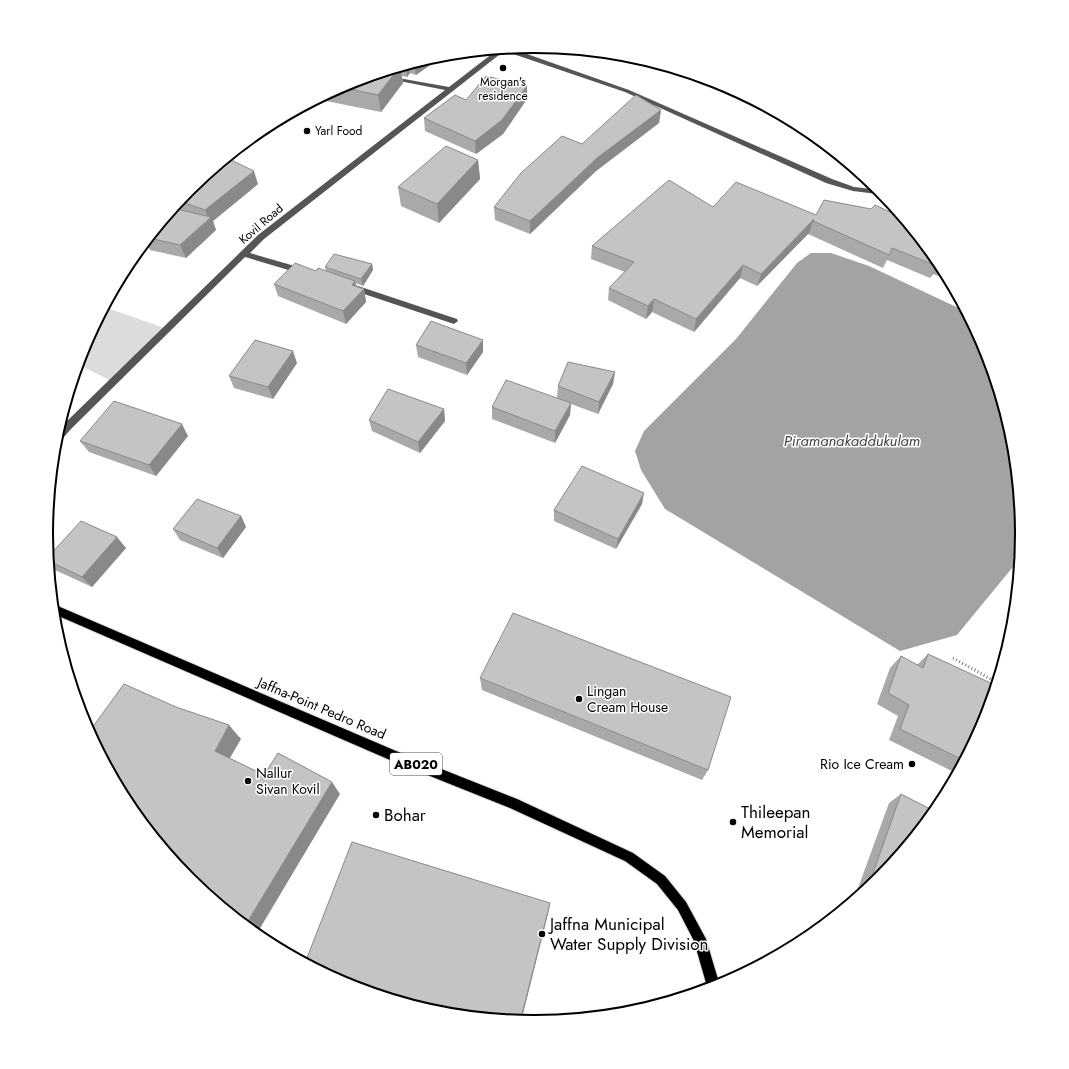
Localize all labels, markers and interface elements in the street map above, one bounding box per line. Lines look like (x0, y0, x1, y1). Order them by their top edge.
marker: Morgan's residence (498, 63, 508, 73)
place label: Morgan's residence (478, 73, 528, 105)
place label: Yarl Food (315, 122, 362, 140)
marker: Yarl Food (302, 126, 312, 136)
street label: Kovil Road (235, 200, 287, 248)
water label: Piramanakaddukulam (784, 430, 920, 452)
street label: Jaffna-Point Pedro Road (253, 671, 389, 744)
place label: Lingan Cream House (587, 681, 668, 717)
marker: Lingan Cream House (574, 694, 584, 704)
road number: AB020 (390, 753, 442, 775)
place label: Rio Ice Cream (820, 754, 904, 774)
marker: Rio Ice Cream (907, 759, 917, 769)
place label: Nallur Sivan Kovil (256, 763, 320, 799)
marker: Nallur Sivan Kovil (243, 776, 253, 786)
place label: Thileepan Memorial (741, 800, 810, 844)
place label: Bohar (384, 803, 426, 827)
marker: Bohar (371, 810, 381, 820)
marker: Thileepan Memorial (728, 817, 738, 827)
place label: Jaffna Municipal Water Supply Division (548, 912, 709, 956)
marker: Jaffna Municipal Water Supply Division (537, 929, 547, 939)

